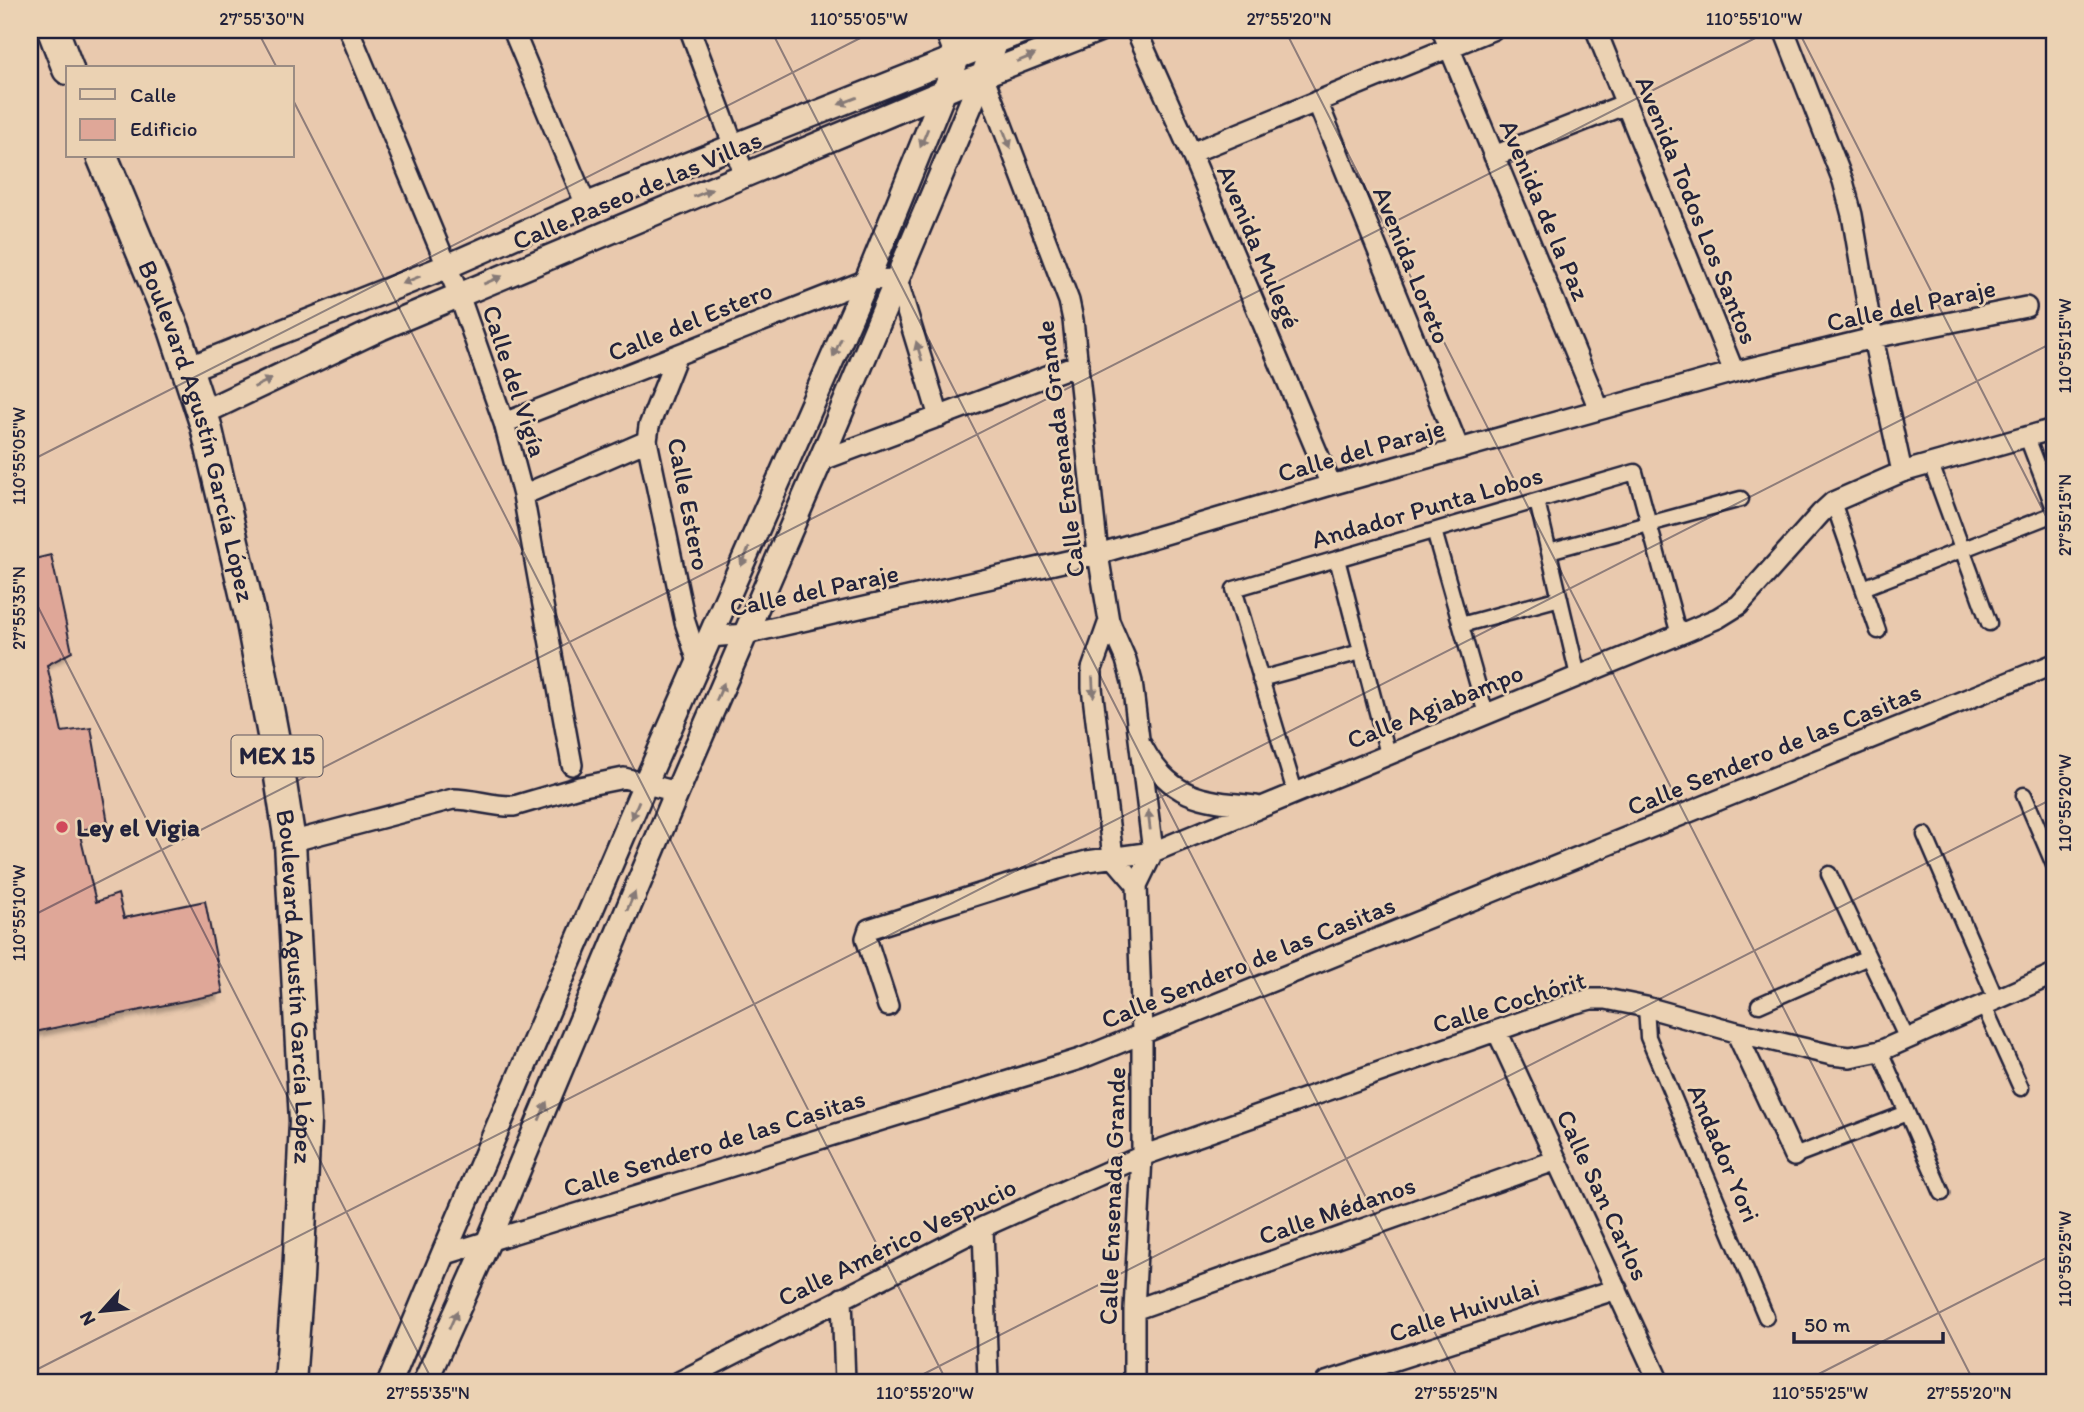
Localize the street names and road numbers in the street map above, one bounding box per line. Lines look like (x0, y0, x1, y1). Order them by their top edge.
street label: Avenida Todos Los Santos (1629, 71, 1765, 349)
street label: Avenida de la Paz (1492, 115, 1598, 305)
street label: Calle Paseo de las Villas (508, 123, 766, 257)
street label: Avenida Mulegé (1210, 160, 1308, 334)
street label: Avenida Loreto (1366, 182, 1458, 348)
street label: Boulevard Agustín García López (131, 255, 263, 605)
street label: Calle del Paraje (1823, 271, 1999, 339)
street label: Calle del Estero (603, 273, 777, 369)
street label: Calle del Vigía (475, 301, 555, 461)
street label: Calle Ensenada Grande (1028, 319, 1092, 579)
street label: Calle del Paraje (1274, 411, 1448, 489)
street label: Calle Estero (660, 435, 718, 573)
street label: Andador Punta Lobos (1308, 459, 1546, 555)
street label: Calle del Paraje (726, 556, 902, 624)
street label: Calle Agiabampo (1342, 656, 1528, 756)
street label: Calle Sendero de las Casitas (1622, 675, 1926, 823)
road number: MEX 15 (232, 736, 322, 776)
street label: Boulevard Agustín García López (269, 807, 321, 1165)
street label: Calle Sendero de las Casitas (1096, 888, 1400, 1036)
street label: Calle Cochórit (1428, 963, 1590, 1041)
street label: Calle Ensenada Grande (1091, 1066, 1133, 1326)
street label: Andador Yori (1681, 1079, 1767, 1227)
street label: Calle Sendero de las Casitas (559, 1082, 869, 1204)
street label: Calle San Carlos (1549, 1105, 1657, 1285)
street label: Calle Médanos (1254, 1168, 1420, 1252)
street label: Calle Américo Vespucio (773, 1170, 1021, 1314)
street label: Calle Huivulai (1385, 1271, 1543, 1349)

